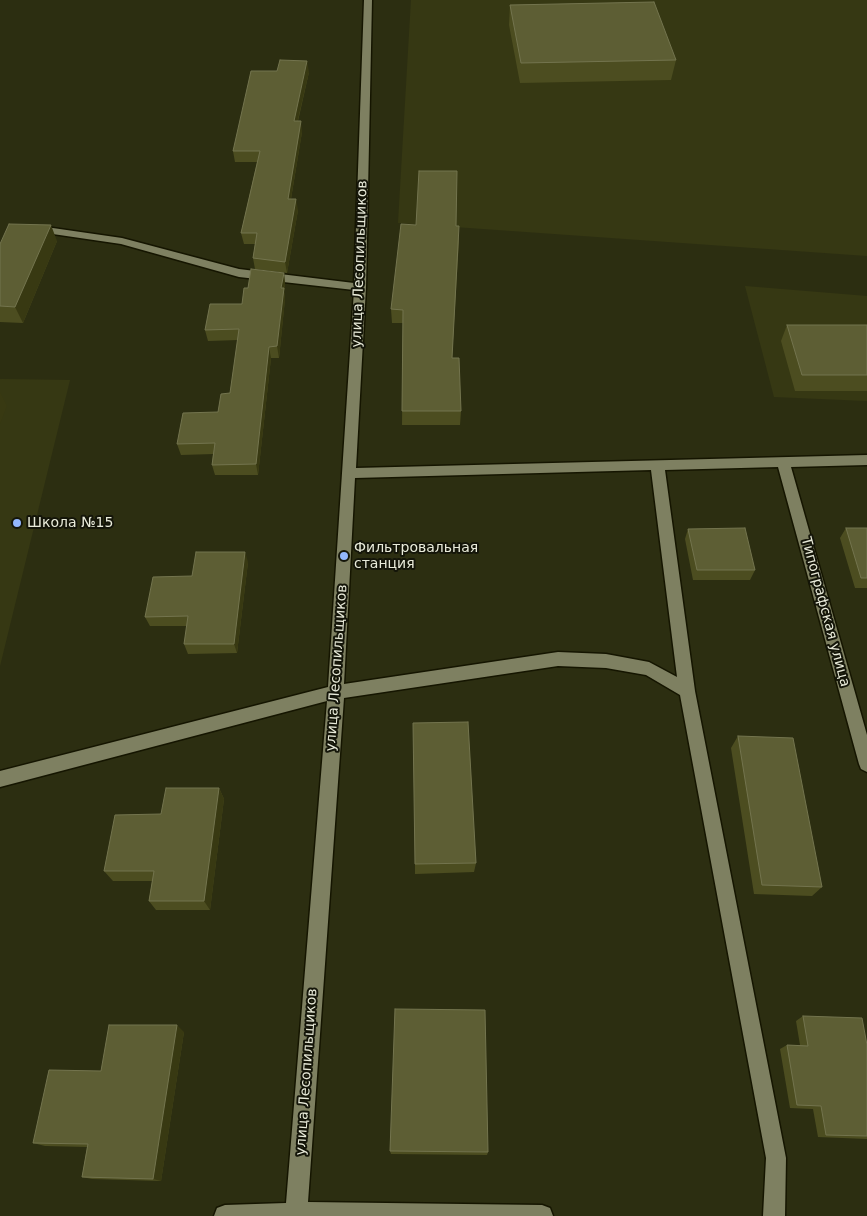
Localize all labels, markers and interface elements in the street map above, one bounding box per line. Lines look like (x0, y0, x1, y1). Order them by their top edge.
street label: улица Лесопильщиков (349, 180, 371, 348)
place label: Школа №15 (27, 515, 113, 531)
marker: Школа №15 (11, 517, 23, 529)
street label: Типографская улица (797, 535, 853, 689)
place label: Фильтровальная станция (354, 540, 478, 572)
marker: Фильтровальная станция (338, 550, 350, 562)
street label: улица Лесопильщиков (323, 584, 351, 752)
street label: улица Лесопильщиков (293, 988, 321, 1156)

